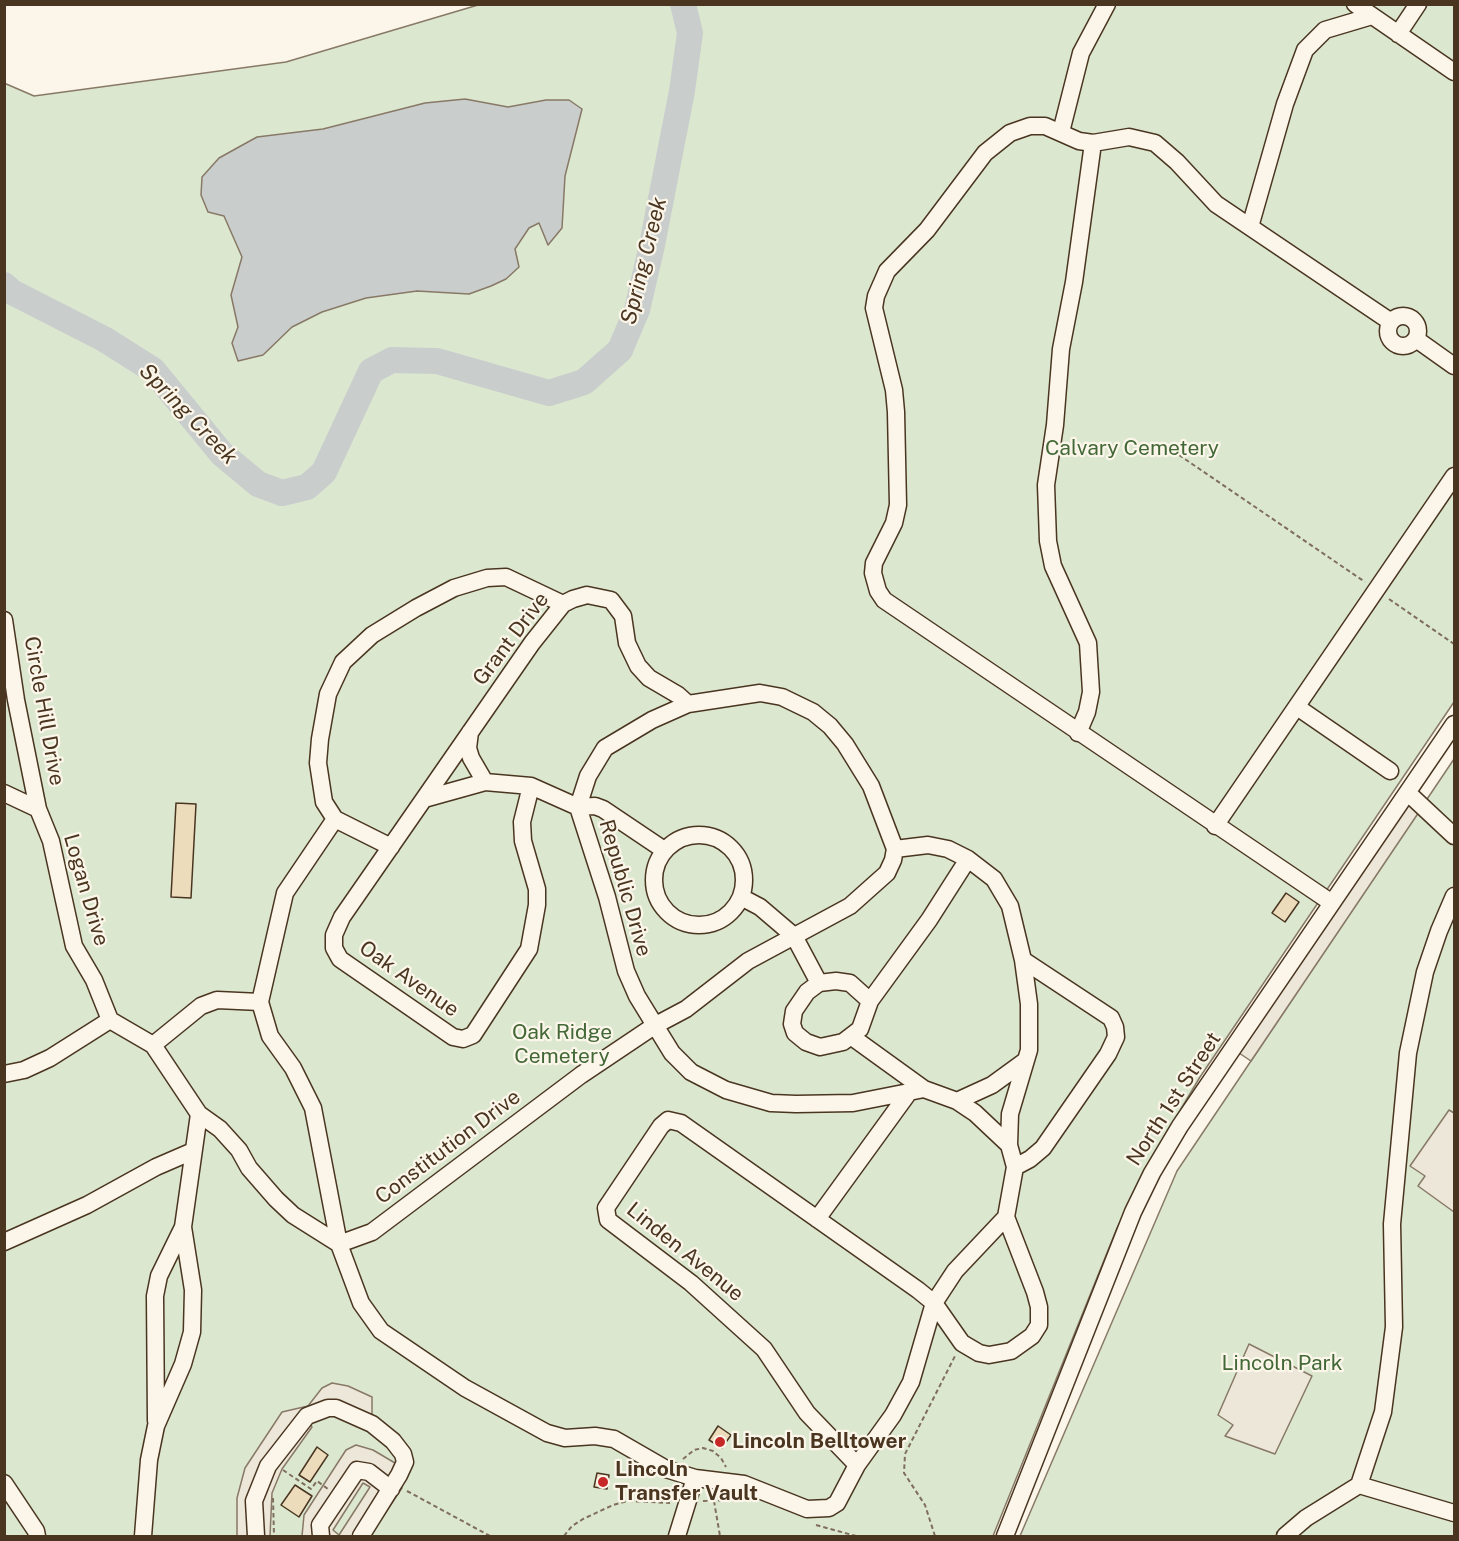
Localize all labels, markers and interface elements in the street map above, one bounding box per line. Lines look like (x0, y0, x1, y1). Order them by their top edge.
water label: Spring Creek (615, 195, 673, 327)
water label: Spring Creek (133, 358, 243, 470)
park label: Calvary Cemetery (1045, 436, 1219, 462)
street label: Grant Drive (468, 587, 554, 691)
street label: Circle Hill Drive (18, 634, 70, 788)
street label: Republic Drive (593, 817, 657, 959)
street label: Logan Drive (58, 831, 114, 949)
street label: Oak Avenue (354, 935, 464, 1023)
park label: Oak Ridge Cemetery (512, 1020, 612, 1070)
street label: North 1st Street (1121, 1027, 1227, 1171)
street label: Constitution Drive (371, 1084, 525, 1210)
street label: Linden Avenue (621, 1197, 749, 1307)
park label: Lincoln Park (1221, 1351, 1343, 1377)
place label: Lincoln Belltower (732, 1429, 906, 1455)
marker: Lincoln Belltower (713, 1435, 727, 1449)
place label: Lincoln Transfer Vault (615, 1457, 758, 1507)
marker: Lincoln Transfer Vault (596, 1475, 610, 1489)

